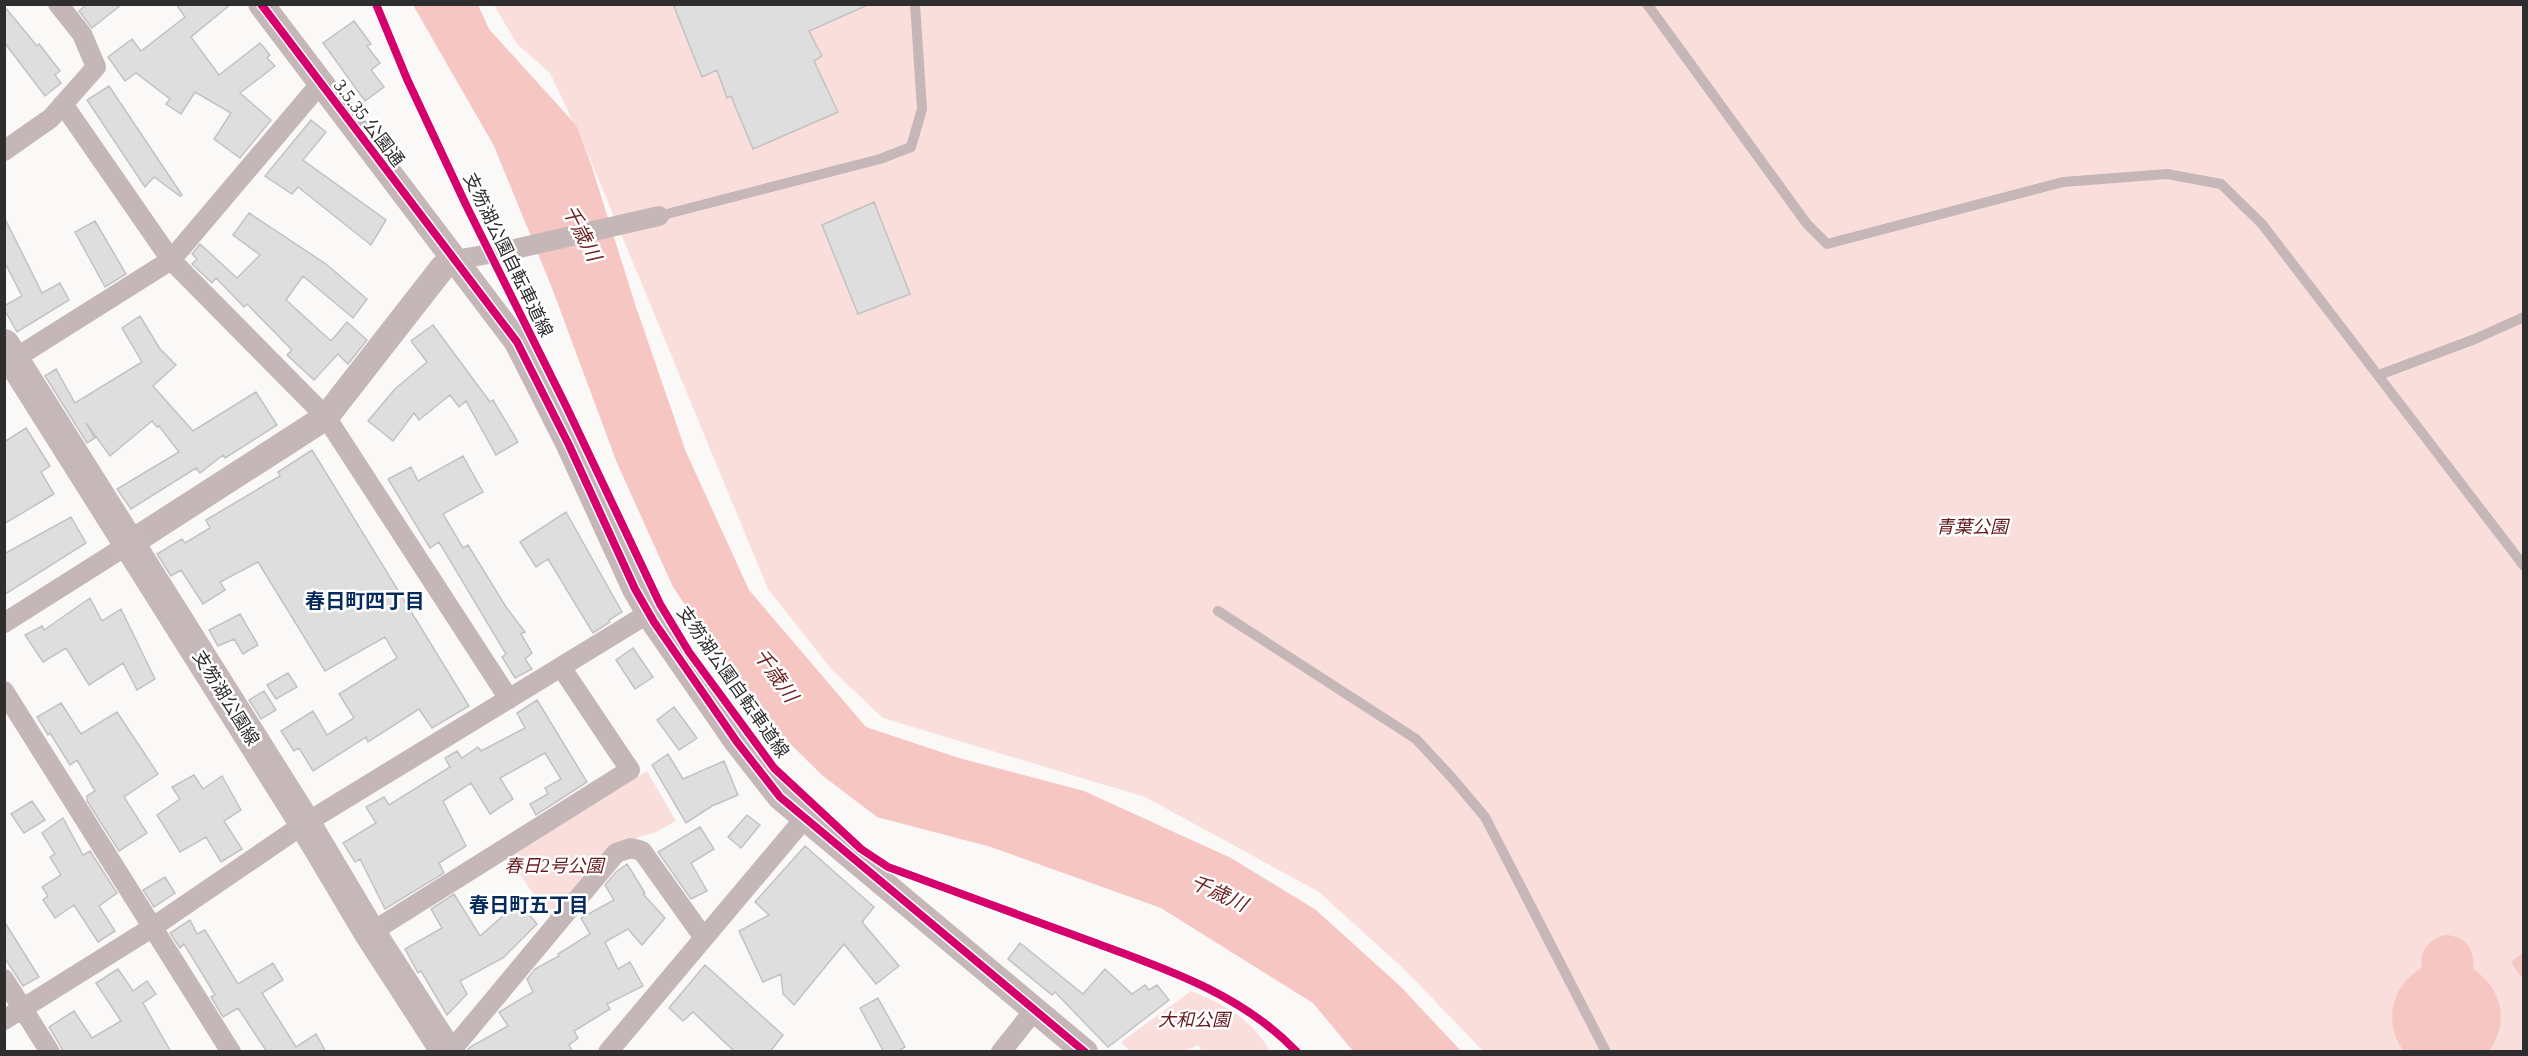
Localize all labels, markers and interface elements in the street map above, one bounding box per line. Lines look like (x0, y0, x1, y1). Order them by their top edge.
street label: 3.5.35 公園通 (330, 76, 408, 170)
street label: 支笏湖公園自転車道線 (460, 170, 556, 340)
water label: 千歳川 (559, 201, 606, 267)
park label: 青葉公園 (1936, 517, 2011, 537)
district label: 春日町四丁目 (305, 590, 425, 612)
street label: 支笏湖公園自転車道線 (673, 603, 793, 761)
water label: 千歳川 (750, 644, 803, 708)
street label: 支笏湖公園線 (189, 647, 263, 749)
park label: 春日2号公園 (505, 856, 606, 876)
water label: 千歳川 (1187, 870, 1253, 916)
district label: 春日町五丁目 (469, 894, 589, 916)
park label: 大和公園 (1158, 1010, 1233, 1030)

